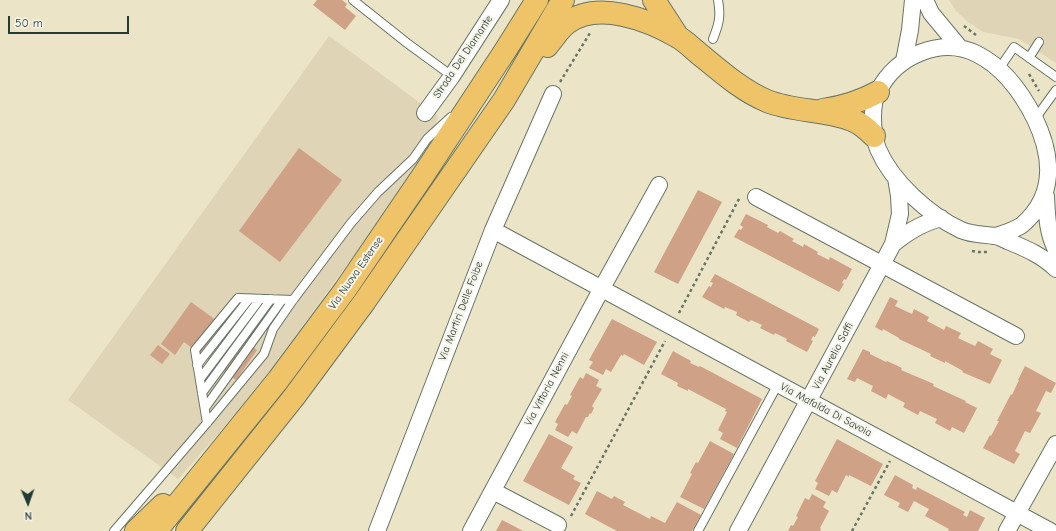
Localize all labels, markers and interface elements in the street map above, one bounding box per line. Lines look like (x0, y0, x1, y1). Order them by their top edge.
scale bar (10, 8, 131, 34)
street label: Strada Del Diamante (430, 13, 496, 101)
text: 50 m (15, 16, 43, 30)
street label: Via Nuova Estense (326, 234, 386, 312)
street label: Via Martiri Delle Foibe (436, 260, 486, 362)
street label: Via Aurelio Saffi (810, 320, 856, 392)
street label: Via Vittoria Nenni (522, 350, 572, 428)
street label: Via Mafalda Di Savoia (778, 380, 874, 440)
north arrow (8, 483, 48, 523)
text: N (25, 509, 32, 522)

